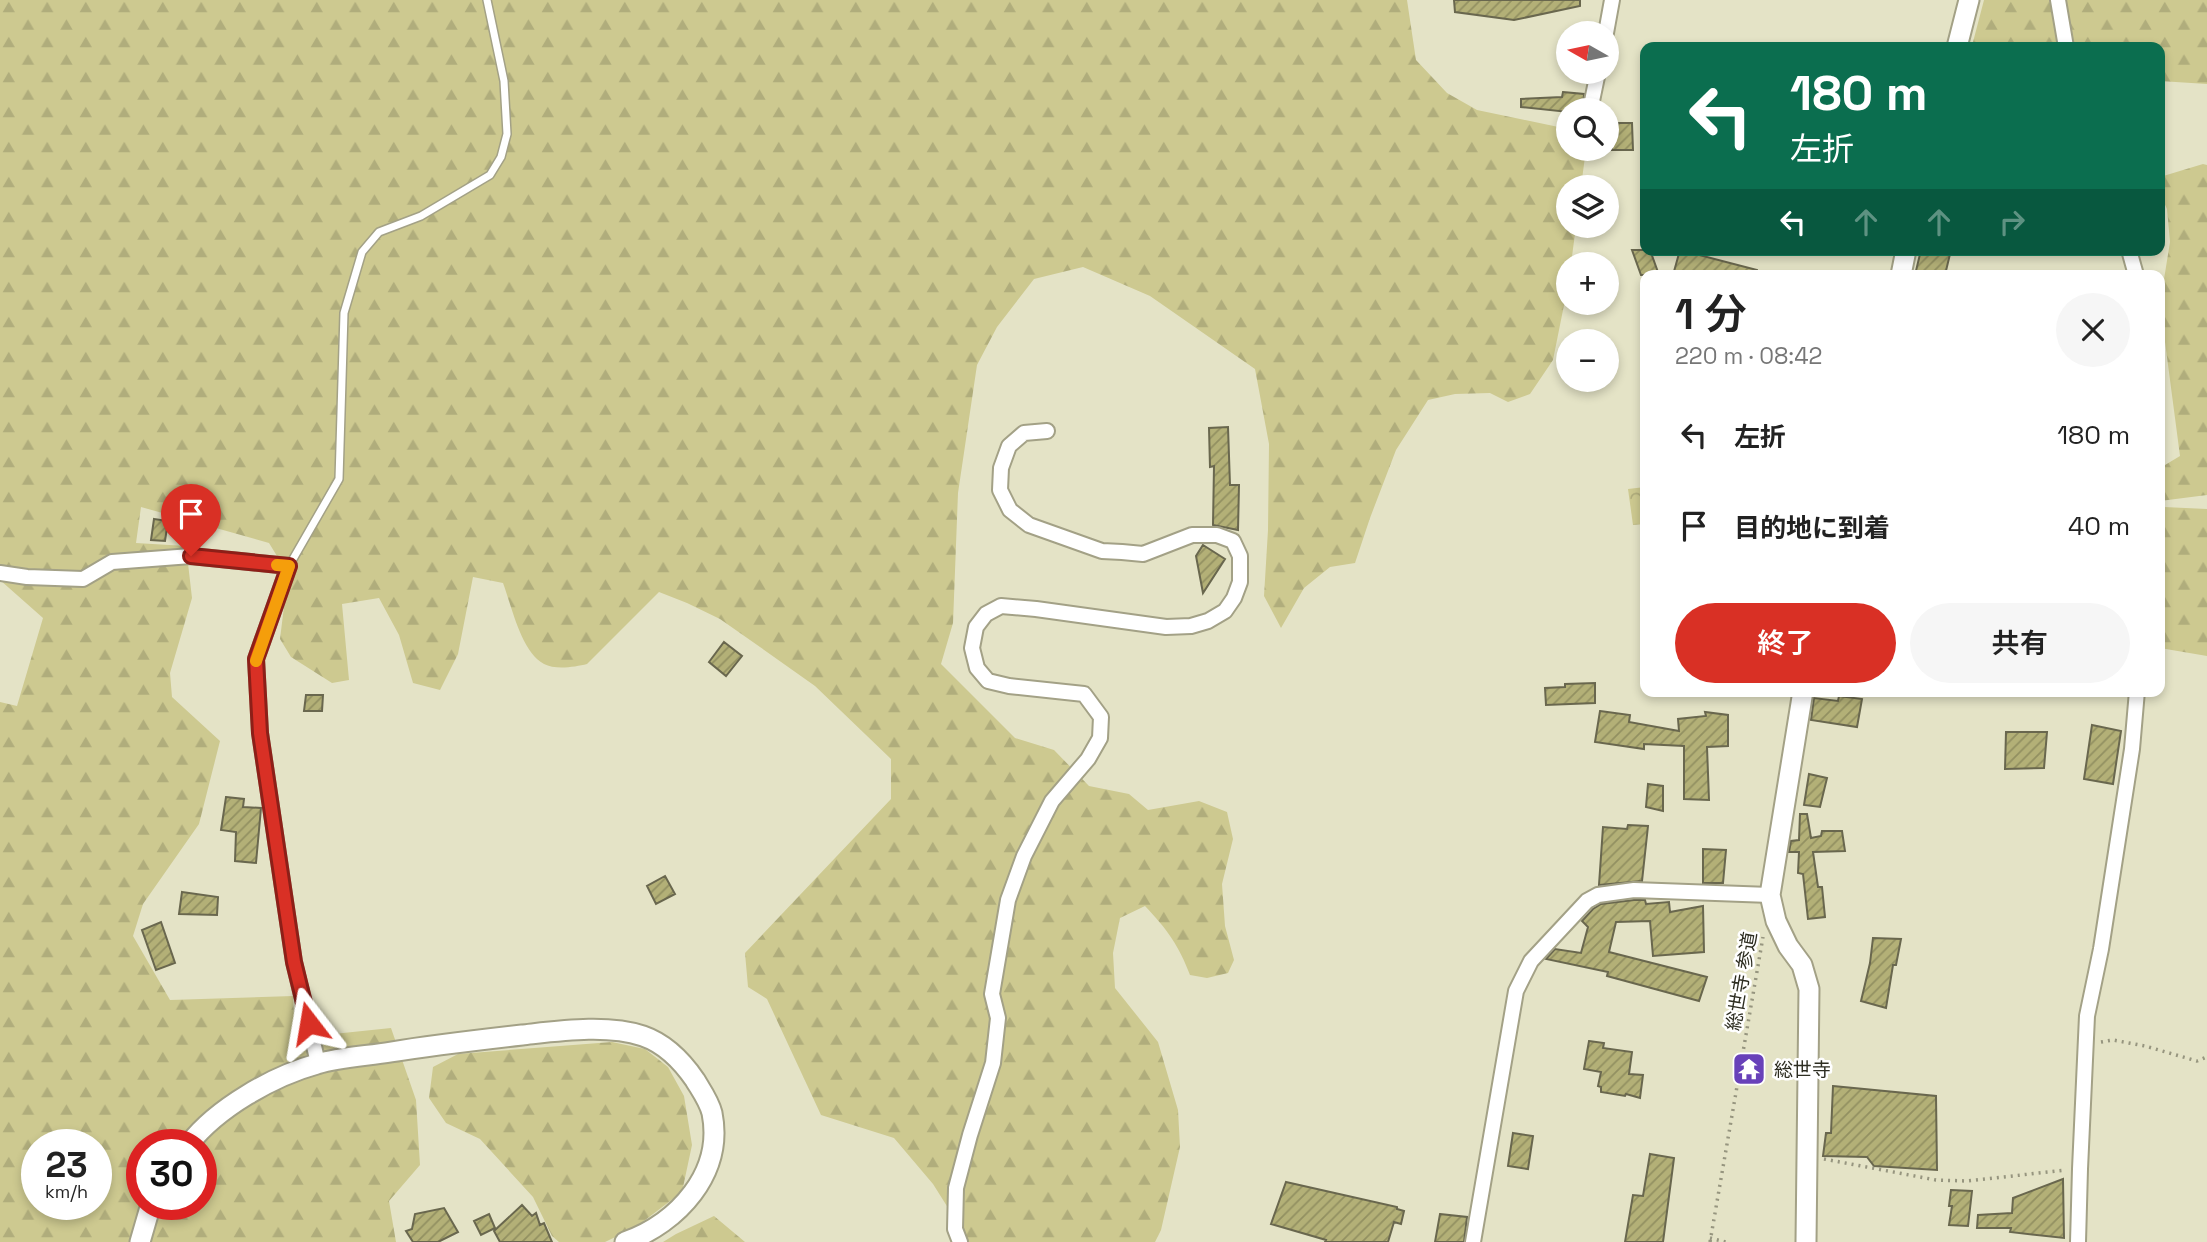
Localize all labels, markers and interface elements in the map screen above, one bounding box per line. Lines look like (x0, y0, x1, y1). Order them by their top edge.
north arrow (1556, 21, 1619, 84)
map controls (1556, 21, 1619, 392)
text: 180 m (1790, 62, 1928, 124)
icon: left (1675, 70, 1766, 161)
button: search (1556, 98, 1619, 161)
text: 左折 (1790, 129, 1854, 169)
button: layers (1556, 175, 1619, 238)
icon: left (1774, 203, 1812, 241)
icon: ahead (1847, 203, 1885, 241)
icon: ahead (1920, 203, 1958, 241)
icon: right (1993, 203, 2031, 241)
button: + (1556, 252, 1619, 315)
text: 1 分 (1675, 288, 1747, 341)
button: close (2056, 293, 2130, 367)
button: − (1556, 329, 1619, 392)
text: 220 m · 08:42 (1675, 341, 1822, 371)
icon: left (1675, 416, 1713, 454)
text: 180 m (2057, 418, 2130, 452)
text: 左折 (1734, 420, 1786, 454)
pin (161, 484, 221, 556)
icon: arrive (172, 495, 210, 533)
icon: arrive (1675, 507, 1713, 545)
text: 40 m (2068, 509, 2130, 543)
text: 目的地に到着 (1734, 511, 1890, 545)
button: 終了 (1675, 603, 1896, 683)
button: 共有 (1910, 603, 2130, 683)
street label: 総世寺 参道 (1721, 930, 1762, 1032)
position arrow (272, 986, 346, 1060)
temple icon: 総世寺 (1730, 1050, 1768, 1088)
place label: 総世寺 (1774, 1057, 1831, 1082)
speed limit sign: 30 (126, 1129, 217, 1220)
text: 23 (45, 1143, 88, 1187)
text: km/h (45, 1180, 88, 1203)

